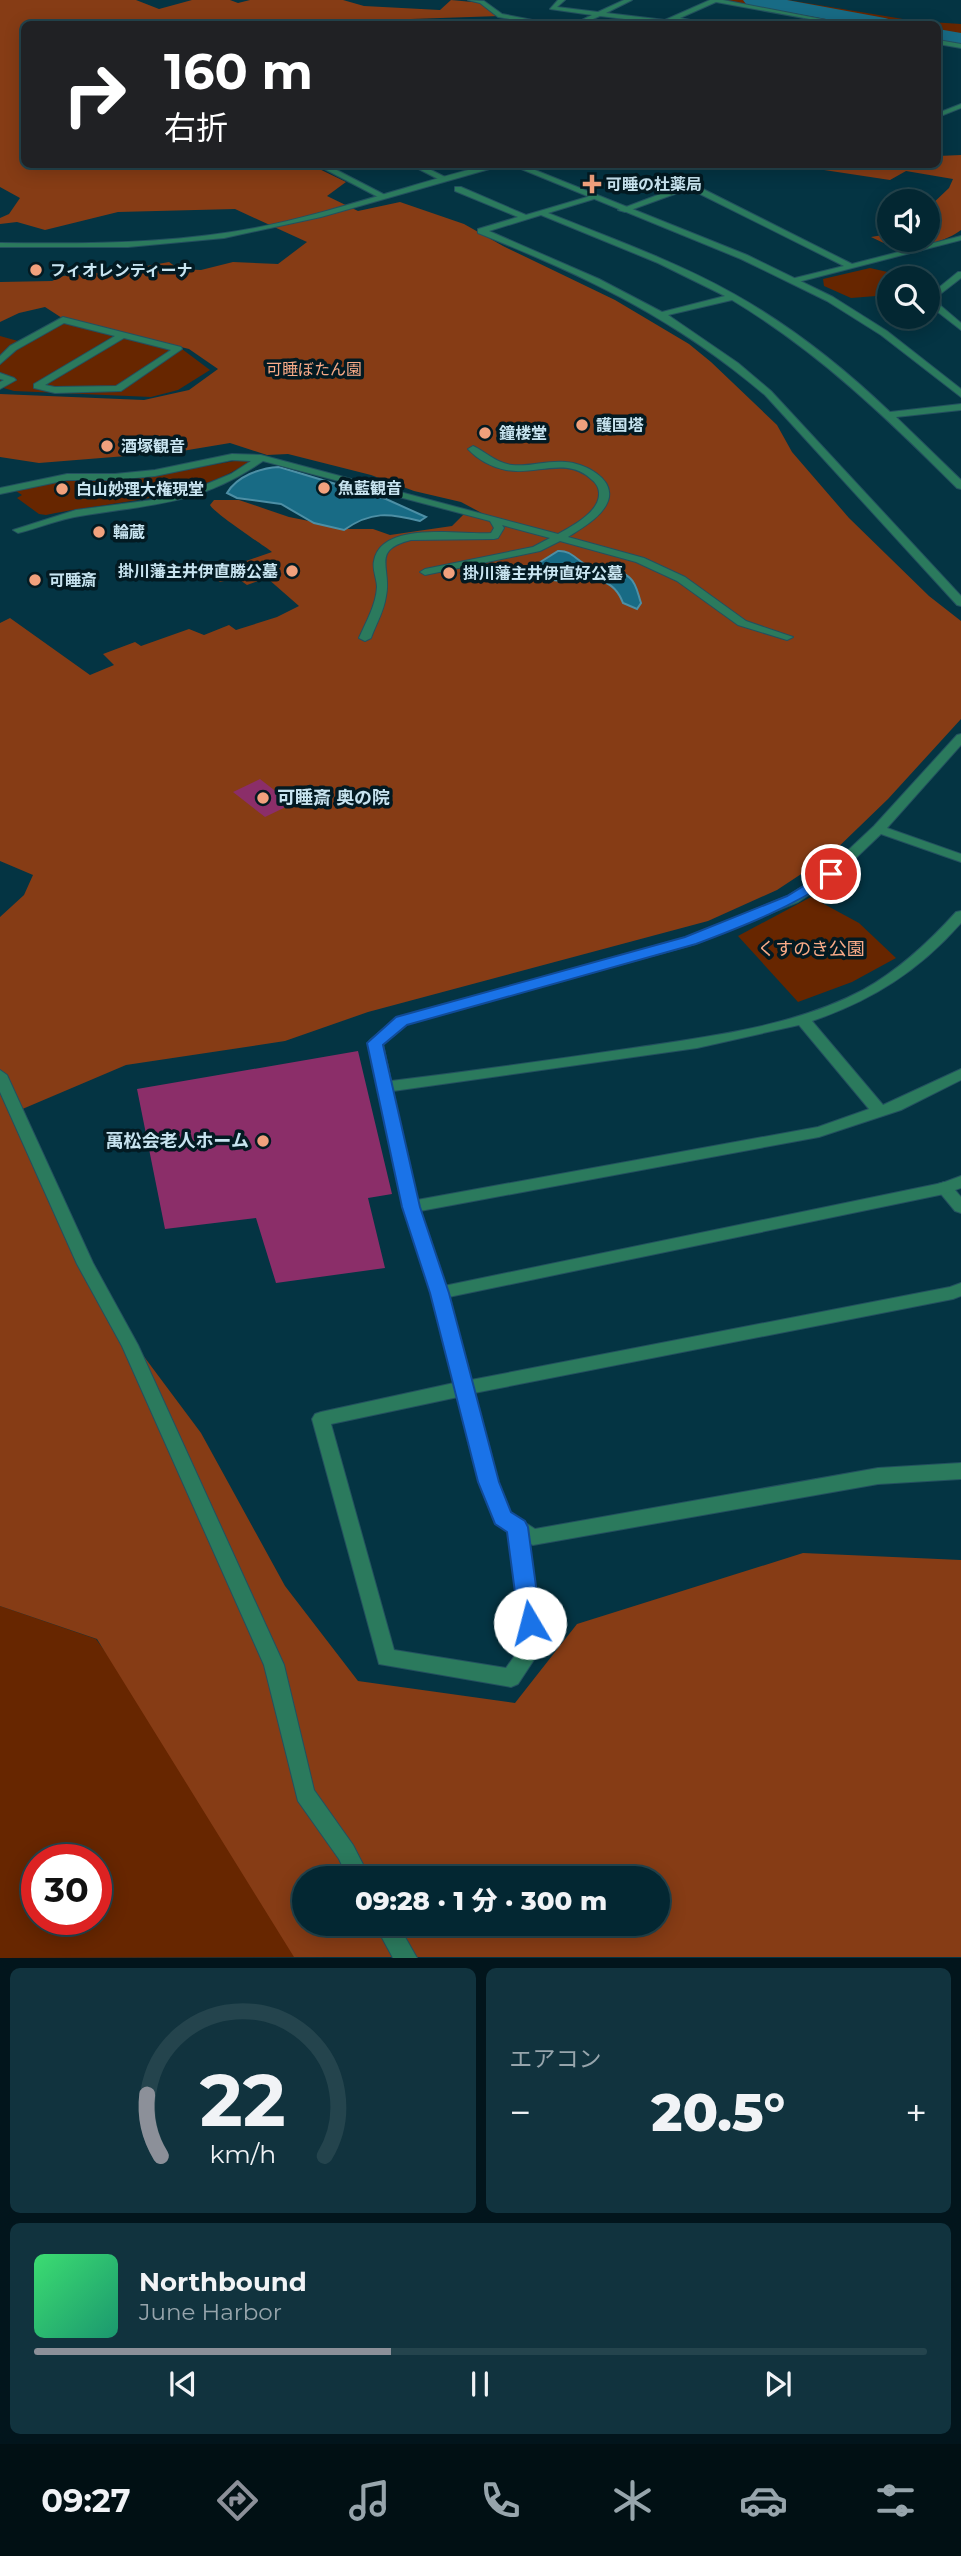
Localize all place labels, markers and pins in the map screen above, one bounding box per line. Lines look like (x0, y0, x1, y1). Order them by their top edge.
place label: 可睡の杜薬局 (606, 175, 702, 194)
marker: 可睡の杜薬局 (584, 176, 600, 192)
place label: フィオレンティーナ (50, 261, 193, 280)
marker: フィオレンティーナ (28, 262, 44, 278)
place label: 護国塔 (596, 416, 644, 435)
marker: 護国塔 (574, 417, 590, 433)
place label: 鐘楼堂 (499, 424, 547, 443)
marker: 鐘楼堂 (477, 425, 493, 441)
place label: 酒塚観音 (121, 437, 185, 456)
marker: 酒塚観音 (99, 438, 115, 454)
place label: 魚藍観音 (338, 479, 402, 498)
place label: 白山妙理大権現堂 (76, 480, 204, 499)
marker: 魚藍観音 (316, 480, 332, 496)
marker: 白山妙理大権現堂 (54, 481, 70, 497)
place label: 輪蔵 (113, 523, 145, 542)
marker: 輪蔵 (91, 524, 107, 540)
place label: 掛川藩主井伊直勝公墓 (118, 562, 278, 581)
marker: 掛川藩主井伊直勝公墓 (284, 563, 300, 579)
place label: 掛川藩主井伊直好公墓 (463, 564, 623, 583)
marker: 掛川藩主井伊直好公墓 (441, 565, 457, 581)
place label: 可睡斎 (49, 571, 97, 590)
marker: 可睡斎 (27, 572, 43, 588)
place label: 可睡斎 奥の院 (277, 787, 390, 809)
marker: 可睡斎 奥の院 (255, 790, 271, 806)
pin (801, 844, 861, 904)
place label: 萬松会老人ホーム (106, 1130, 249, 1152)
marker: 萬松会老人ホーム (255, 1133, 271, 1149)

